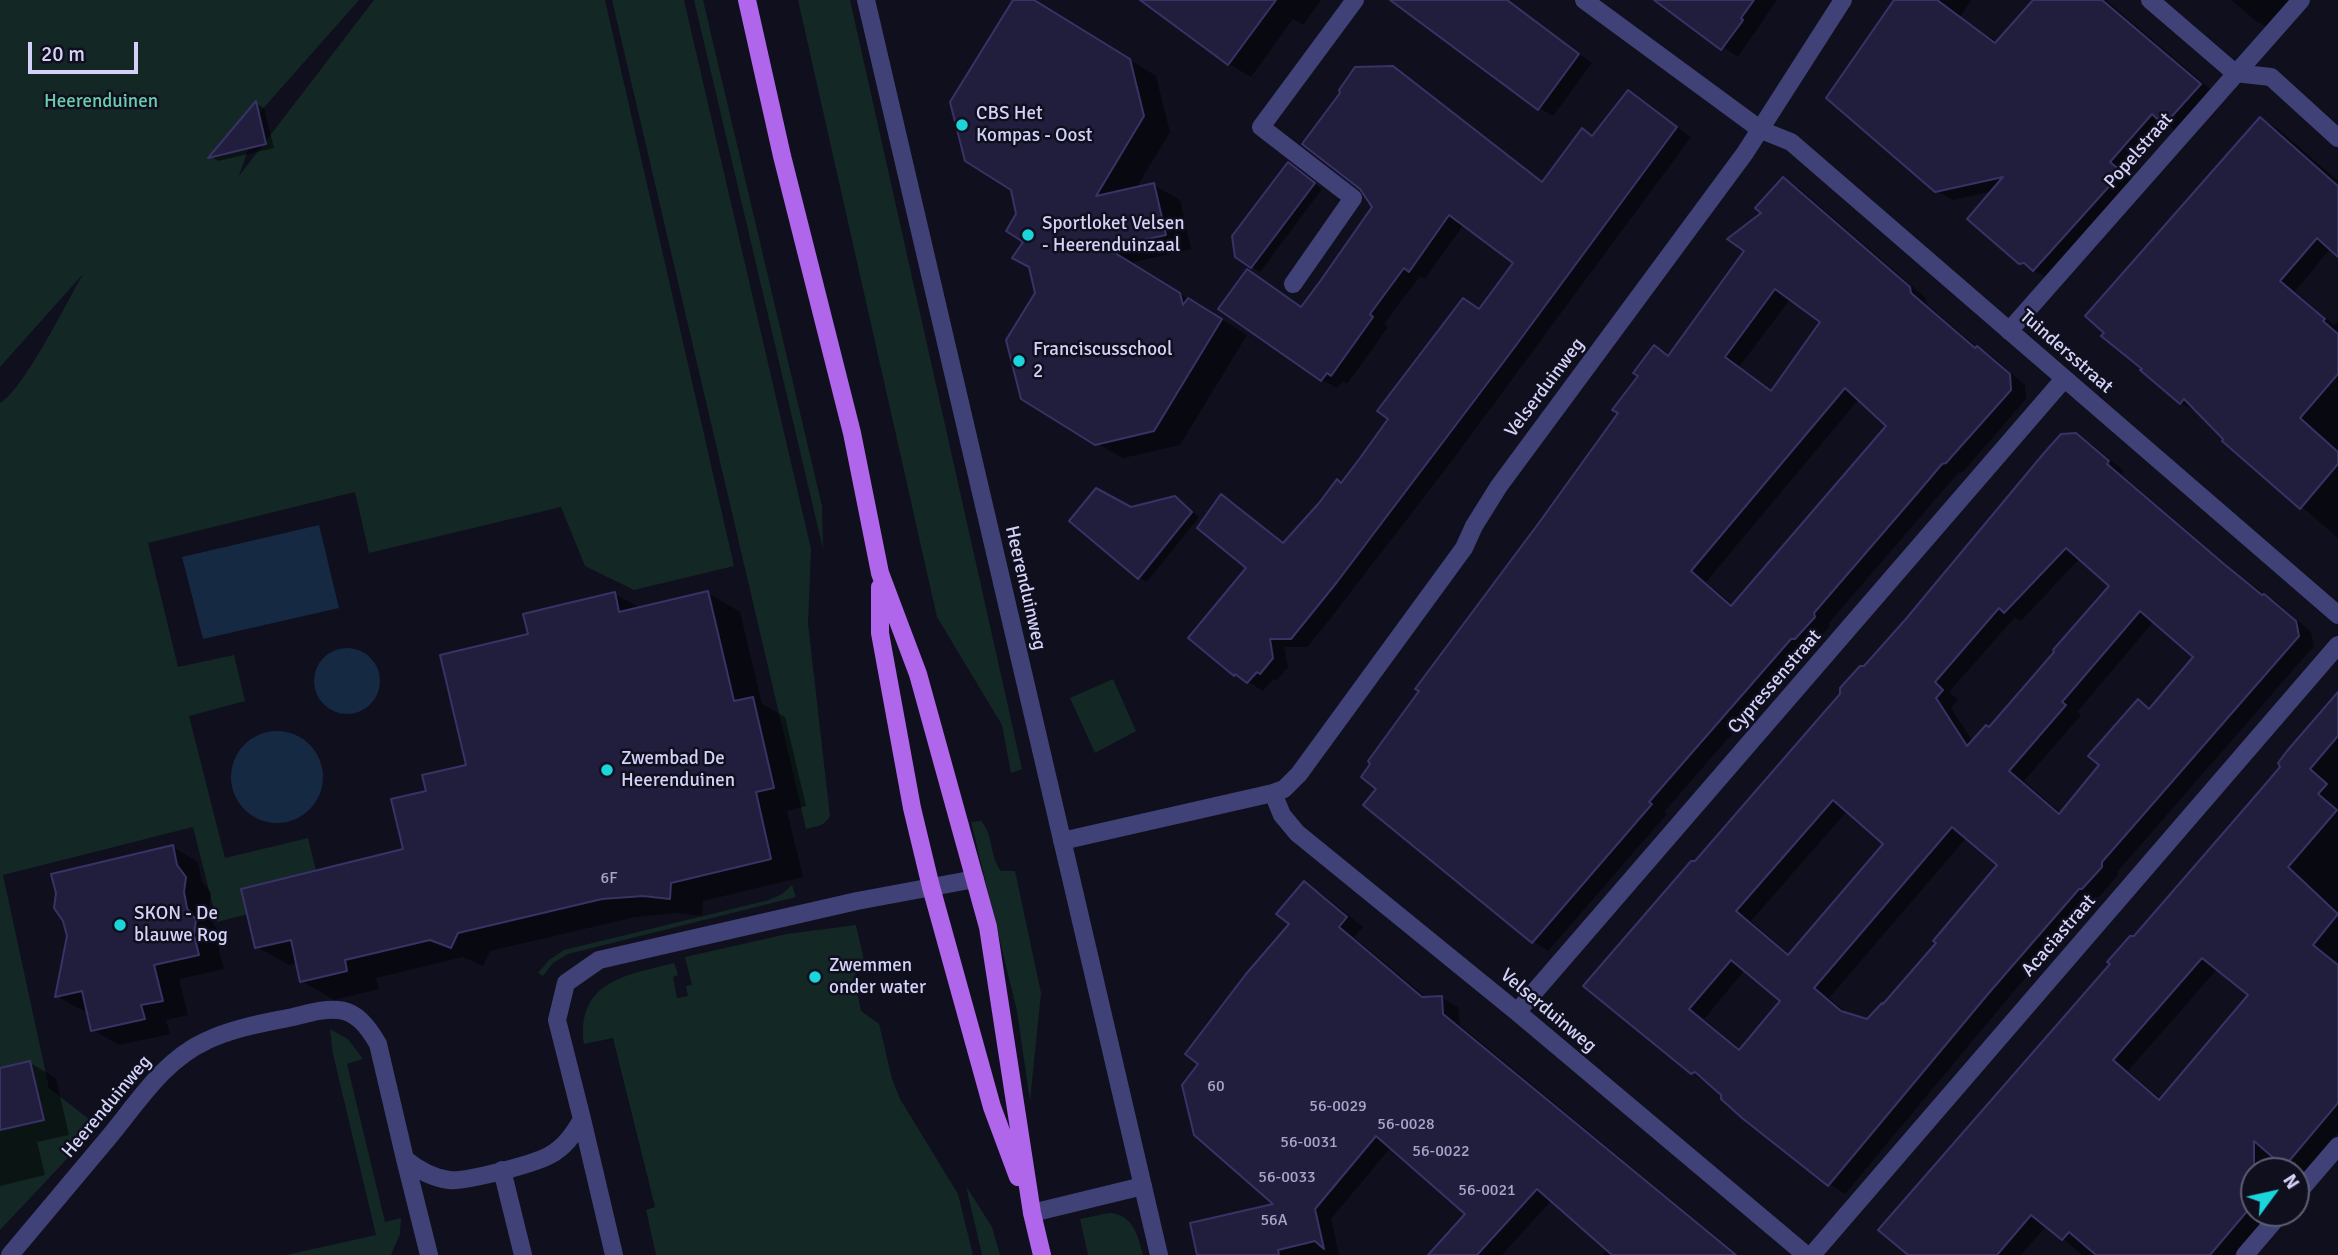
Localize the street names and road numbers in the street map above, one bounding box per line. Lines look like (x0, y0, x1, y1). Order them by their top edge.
street label: Popelstraat (2100, 108, 2178, 194)
street label: Tuindersstraat (2015, 305, 2117, 399)
street label: Velserduinweg (1500, 334, 1590, 442)
street label: Heerenduinweg (1000, 524, 1050, 652)
street label: Cypressenstraat (1724, 625, 1826, 739)
street label: Acaciastraat (2017, 890, 2101, 982)
street label: Velserduinweg (1495, 964, 1601, 1058)
street label: Heerenduinweg (57, 1051, 157, 1163)

